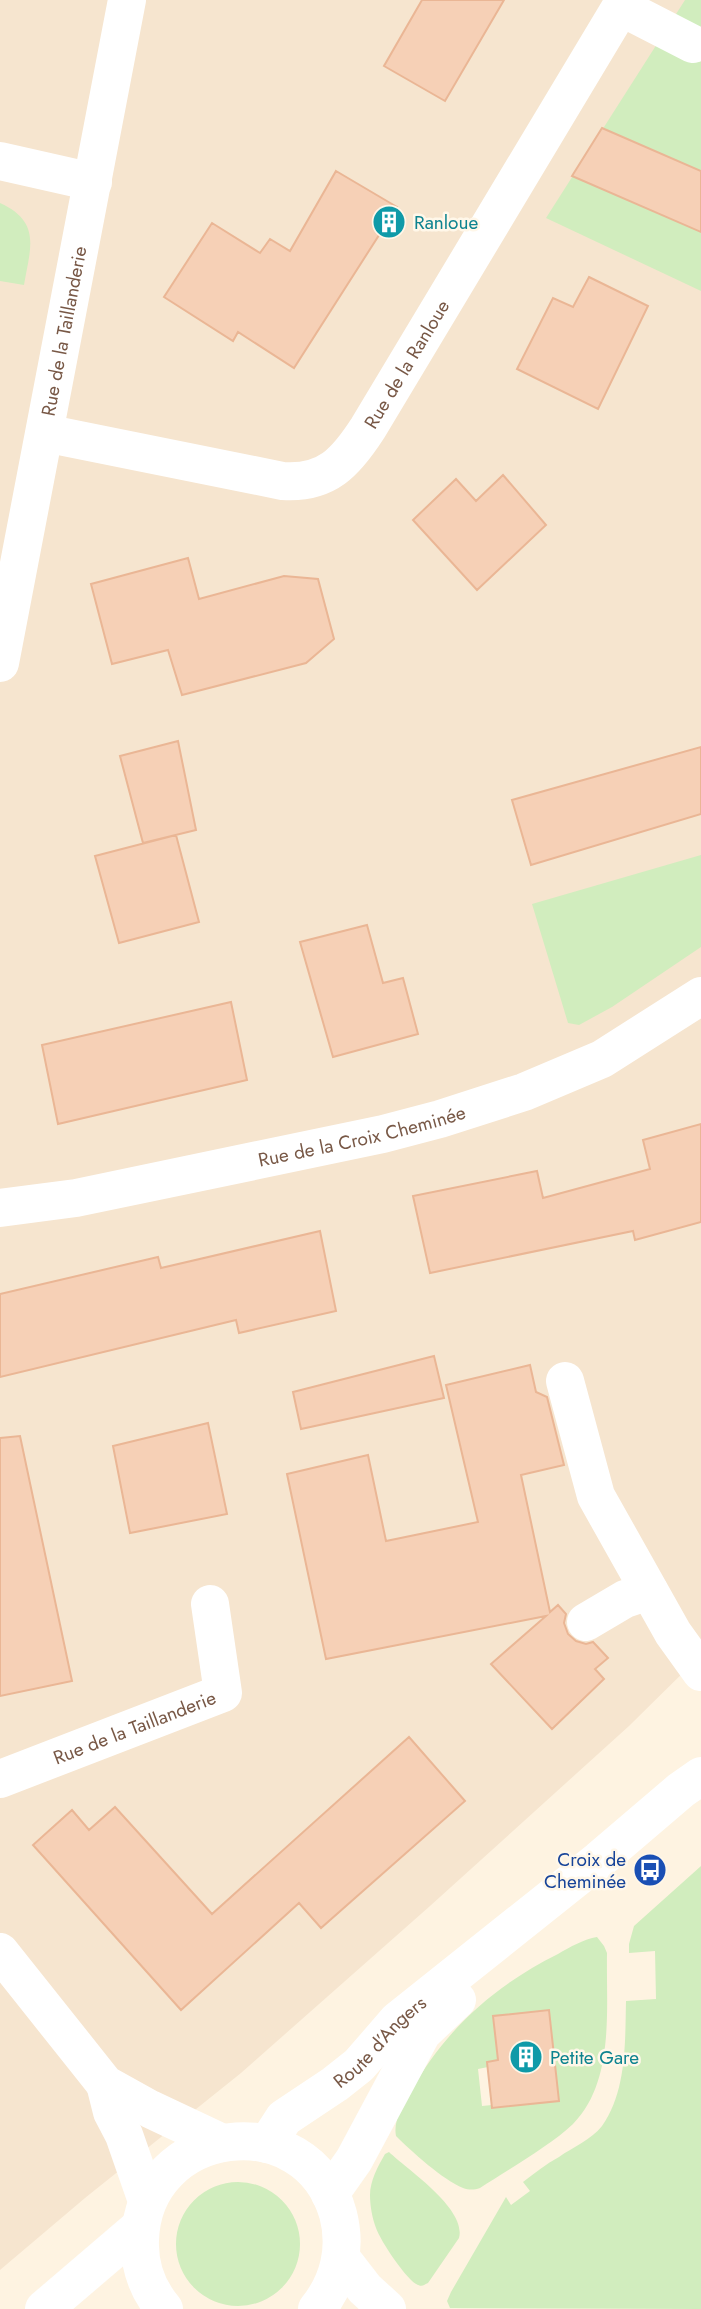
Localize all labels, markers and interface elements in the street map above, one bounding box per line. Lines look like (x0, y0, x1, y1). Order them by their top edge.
building icon: Ranloue (370, 203, 408, 241)
place label: Ranloue (414, 209, 478, 236)
street label: Rue de la Taillanderie (34, 244, 93, 418)
street label: Rue de la Ranloue (357, 294, 456, 434)
street label: Rue de la Croix Cheminée (256, 1098, 469, 1173)
street label: Rue de la Taillanderie (49, 1683, 220, 1771)
place label: Croix de Cheminée (544, 1846, 626, 1895)
bus stop icon: Croix de Cheminée (631, 1851, 669, 1889)
street label: Route d’Angers (327, 1989, 432, 2094)
building icon: Petite Gare (507, 2038, 545, 2076)
place label: Petite Gare (550, 2044, 639, 2071)

